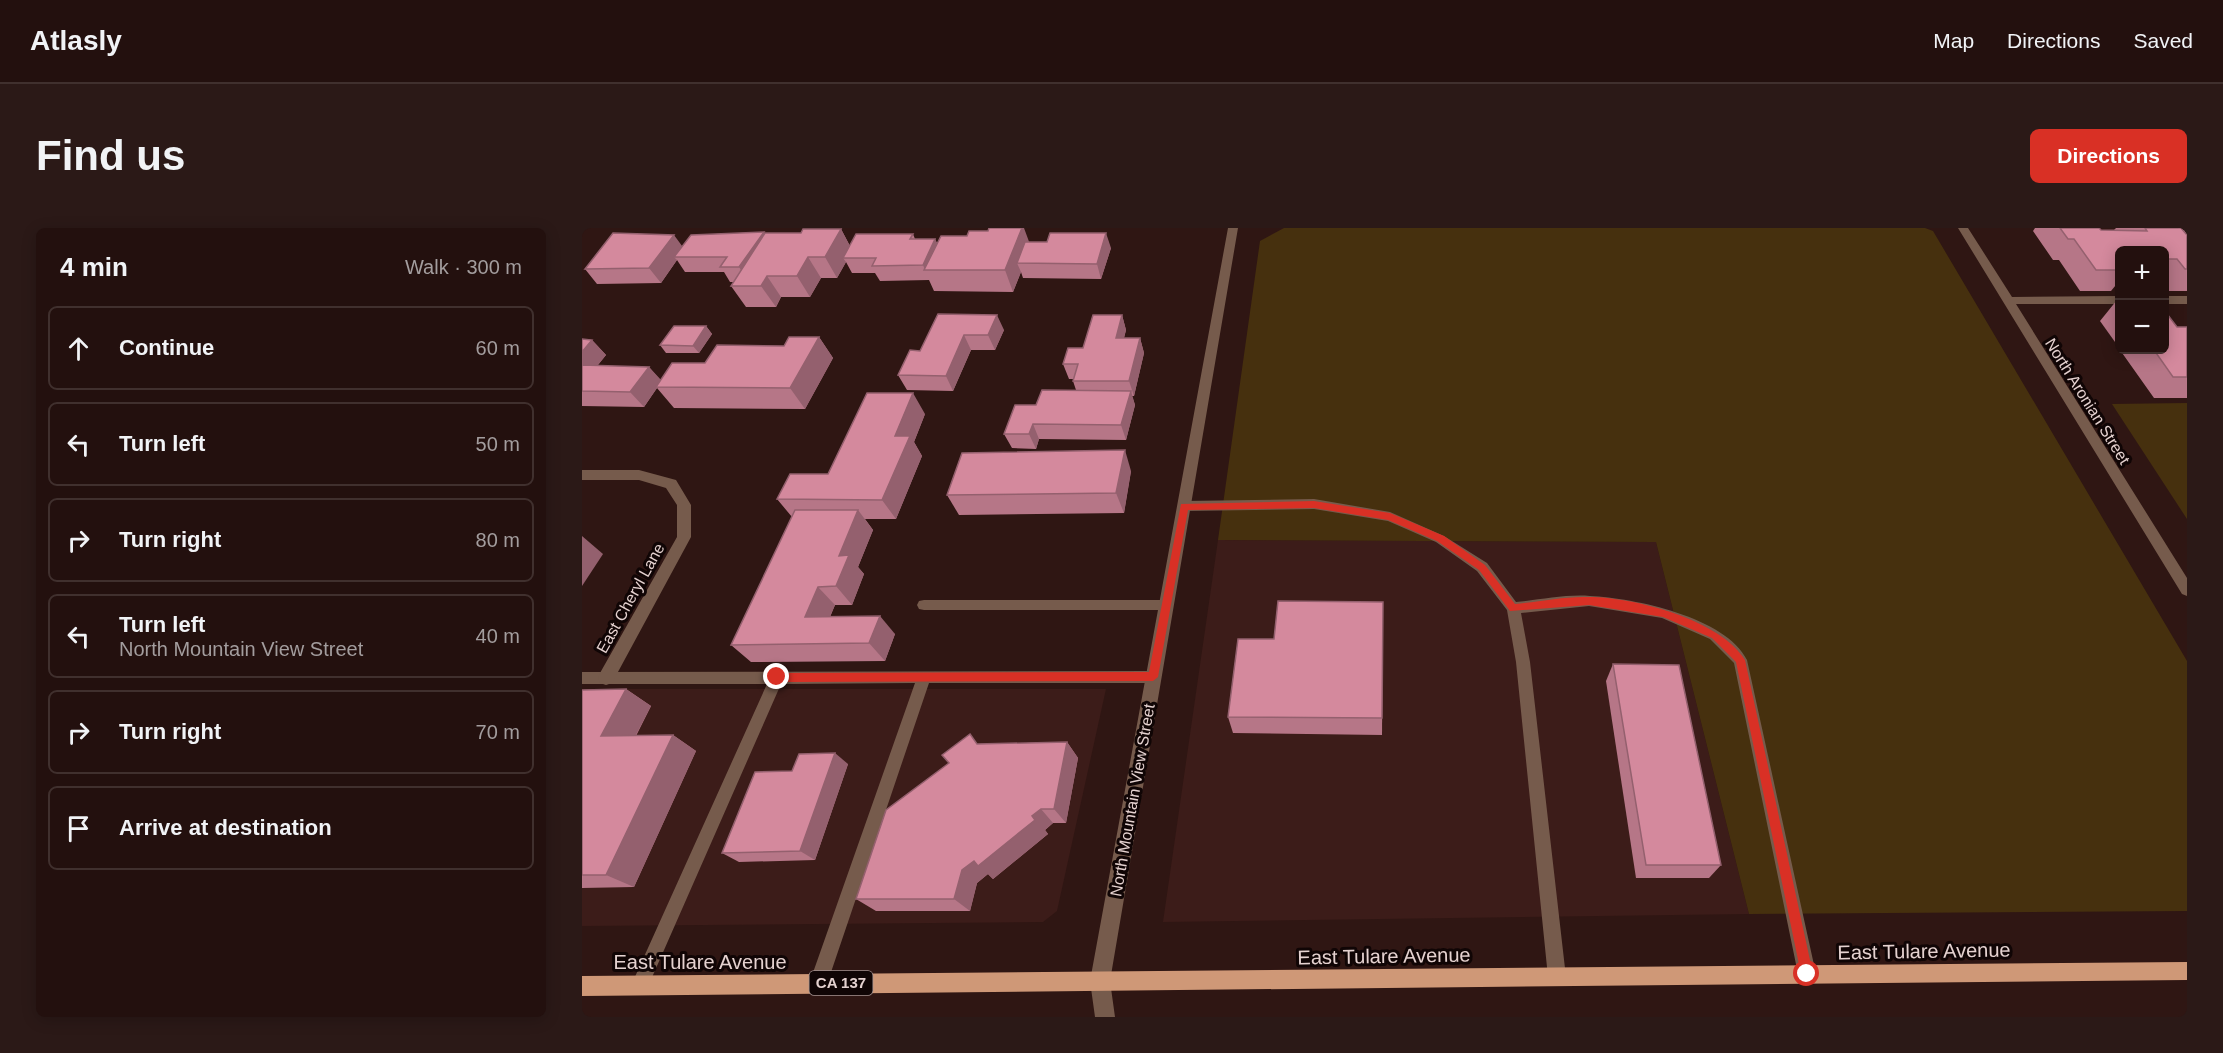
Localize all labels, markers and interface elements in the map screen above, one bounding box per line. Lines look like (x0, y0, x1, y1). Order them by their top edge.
text: Atlasly (30, 25, 122, 56)
text: Map (1933, 29, 1974, 52)
text: Directions (2007, 29, 2100, 52)
text: Saved (2133, 29, 2193, 52)
button: Directions (2030, 129, 2187, 183)
text: Find us (36, 132, 185, 179)
map controls (2115, 246, 2169, 354)
button: + (2115, 246, 2169, 300)
text: 4 min (60, 252, 128, 282)
text: Walk · 300 m (405, 256, 522, 278)
button: − (2115, 300, 2169, 354)
icon: ahead (62, 332, 95, 365)
text: Continue (119, 335, 214, 360)
street label: North Aronian Street (2042, 335, 2133, 468)
text: 60 m (476, 337, 520, 359)
icon: left (62, 428, 95, 461)
text: Turn left (119, 431, 205, 456)
text: 50 m (476, 433, 520, 455)
icon: right (62, 524, 95, 557)
text: Turn right (119, 527, 221, 552)
text: 80 m (476, 529, 520, 551)
street label: East Cheryl Lane (593, 540, 668, 656)
text: Turn left (119, 612, 205, 637)
icon: left (62, 620, 95, 653)
text: 40 m (476, 625, 520, 647)
text: North Mountain View Street (119, 638, 363, 660)
route end (763, 663, 789, 689)
street label: North Mountain View Street (1107, 702, 1158, 898)
icon: right (62, 716, 95, 749)
text: Turn right (119, 719, 221, 744)
text: 70 m (476, 721, 520, 743)
icon: arrive (62, 812, 95, 845)
text: Arrive at destination (119, 815, 332, 840)
street label: East Tulare Avenue (1837, 938, 2011, 964)
street label: East Tulare Avenue (1297, 943, 1471, 969)
street label: East Tulare Avenue (613, 951, 787, 973)
route start (1793, 960, 1819, 986)
road number: CA 137 (810, 971, 872, 995)

